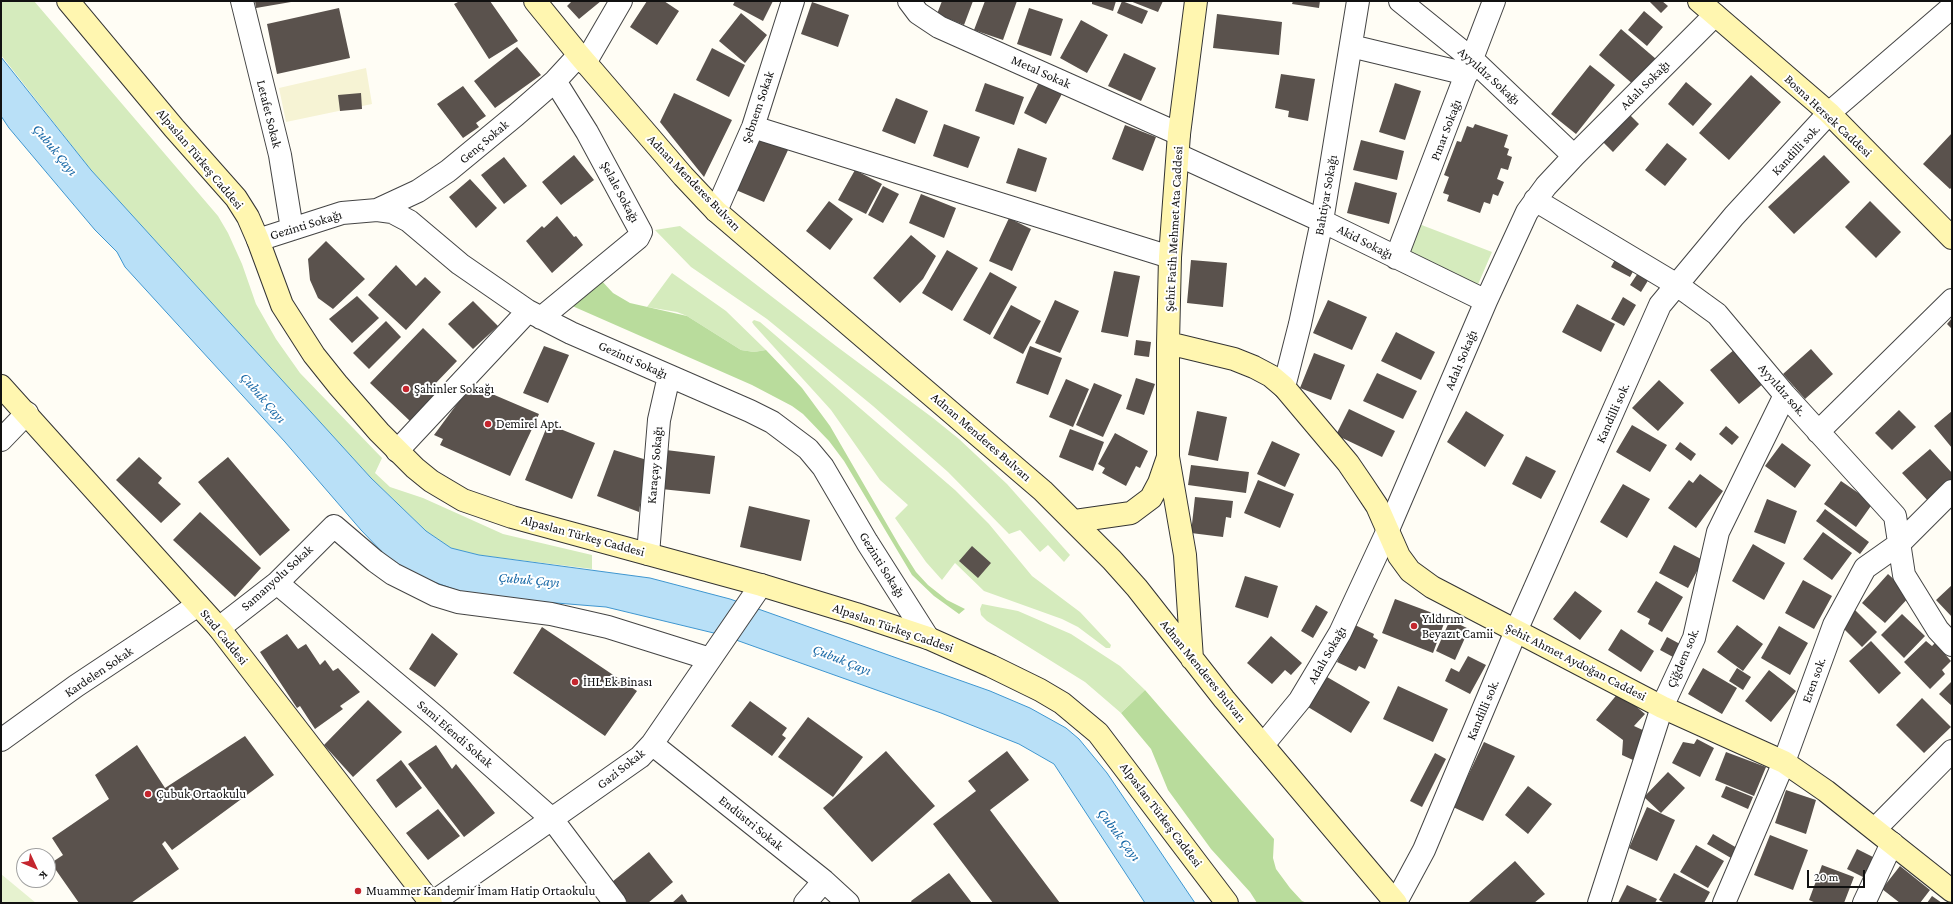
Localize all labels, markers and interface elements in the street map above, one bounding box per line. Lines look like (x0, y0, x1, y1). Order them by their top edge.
street label: Ayyıldız Sokağı (1455, 44, 1523, 108)
street label: Metal Sokak (1009, 52, 1073, 92)
street label: Adalı Sokağı (1617, 57, 1673, 113)
street label: Şebnem Sokak (738, 69, 778, 145)
street label: Bosna Hersek Caddesi (1781, 71, 1875, 161)
street label: Letafet Sokak (253, 78, 285, 150)
street label: Pınar Sokağı (1427, 97, 1465, 163)
street label: Alpaslan Türkeş Caddesi (153, 105, 247, 213)
street label: Genç Sokak (456, 117, 512, 167)
water label: Çubuk Çayı (29, 121, 81, 179)
street label: Kandilli sok. (1768, 121, 1824, 179)
street label: Adnan Menderes Bulvarı (644, 132, 744, 234)
street label: Şehit Fatih Mehmet Ata Caddesi (1162, 146, 1186, 312)
street label: Bahtiyar Sokağı (1311, 154, 1341, 236)
street label: Şelale Sokağı (597, 159, 643, 225)
street label: Gezinti Sokağı (268, 207, 344, 243)
street label: Akid Sokağı (1334, 221, 1396, 263)
street label: Adalı Sokağı (1441, 328, 1481, 392)
street label: Gezinti Sokağı (596, 338, 670, 382)
street label: Ayyıldız sok. (1755, 360, 1809, 420)
water label: Çubuk Çayı (236, 369, 290, 427)
place label: Şahinler Sokağı (414, 381, 494, 397)
street label: Kandilli sok. (1593, 381, 1633, 445)
marker: Şahinler Sokağı (401, 384, 411, 394)
street label: Adnan Menderes Bulvarı (928, 389, 1034, 485)
place label: Demirel Apt. (496, 416, 562, 432)
marker: Demirel Apt. (483, 419, 493, 429)
street label: Karaçay Sokağı (644, 426, 666, 504)
street label: Alpaslan Türkeş Caddesi (520, 512, 646, 560)
street label: Gezinti Sokağı (856, 529, 908, 601)
street label: Samanyolu Sokak (238, 542, 316, 614)
water label: Çubuk Çayı (498, 569, 560, 591)
street label: Alpaslan Türkeş Caddesi (830, 600, 956, 656)
street label: Stad Caddesi (197, 606, 251, 668)
place label: Yıldırım Beyazıt Camii (1422, 611, 1493, 642)
street label: Adnan Menderes Bulvarı (1157, 616, 1249, 726)
street label: Şehit Ahmet Aydoğan Caddesi (1503, 620, 1649, 704)
marker: Yıldırım Beyazıt Camii (1409, 621, 1419, 631)
street label: Adalı Sokağı (1304, 623, 1350, 687)
street label: Çiğdem sok. (1663, 626, 1703, 690)
water label: Çubuk Çayı (810, 641, 874, 679)
street label: Kardelen Sokak (62, 643, 136, 701)
street label: Eren sok. (1799, 655, 1829, 705)
place label: İHL Ek Binası (583, 674, 652, 690)
marker: İHL Ek Binası (570, 677, 580, 687)
street label: Kandilli sok. (1463, 677, 1503, 743)
street label: Sami Efendi Sokak (414, 697, 496, 771)
street label: Gazi Sokak (594, 745, 648, 793)
street label: Alpaslan Türkeş Caddesi (1117, 760, 1205, 870)
place label: Çubuk Ortaokulu (156, 786, 246, 802)
marker: Çubuk Ortaokulu (143, 789, 153, 799)
street label: Endüstri Sokak (716, 792, 786, 854)
water label: Çubuk Çayı (1094, 805, 1144, 865)
north arrow (16, 848, 56, 888)
scale bar (1809, 862, 1867, 888)
text: K (37, 869, 51, 882)
text: 20 m (1814, 870, 1838, 884)
place label: Muammer Kandemir İmam Hatip Ortaokulu (366, 883, 595, 899)
marker: Muammer Kandemir İmam Hatip Ortaokulu (353, 886, 363, 896)

